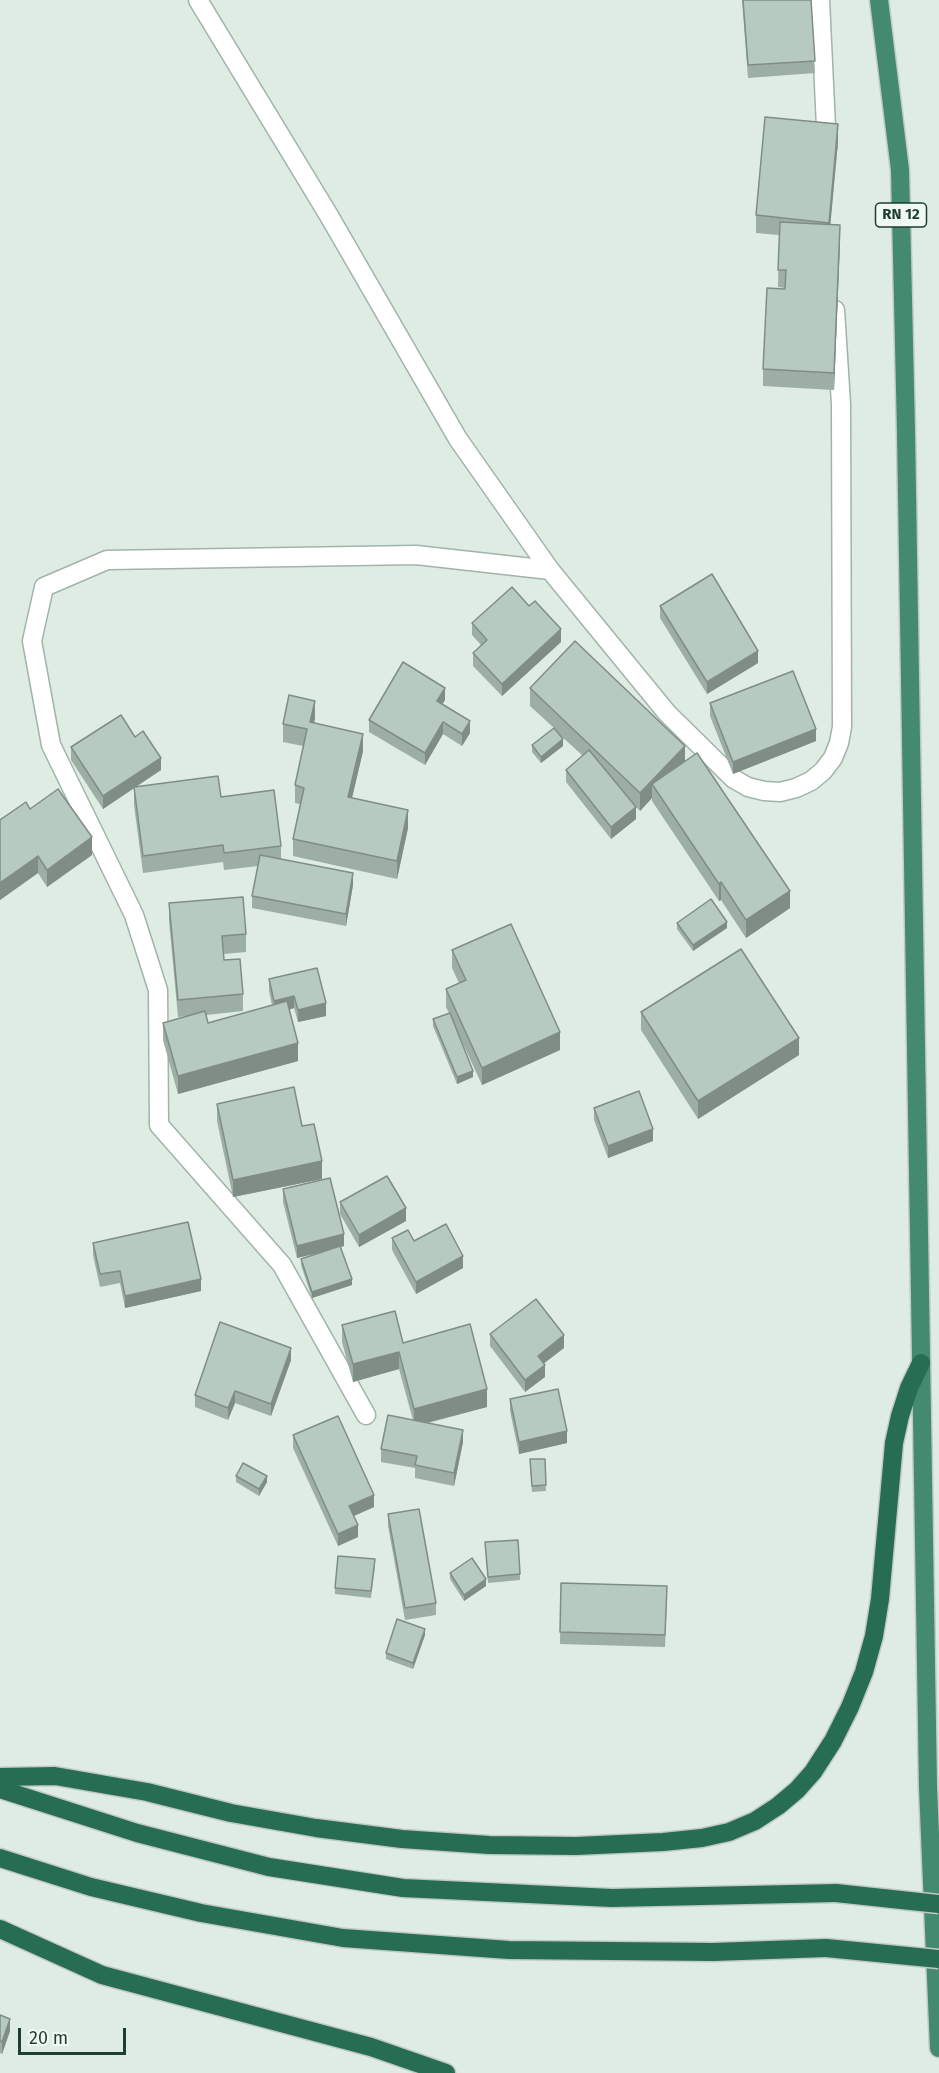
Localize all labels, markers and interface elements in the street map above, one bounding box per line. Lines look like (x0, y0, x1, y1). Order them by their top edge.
road number: RN 12 (876, 203, 926, 227)
scale bar (21, 2016, 129, 2054)
text: 20 m (29, 2027, 68, 2049)

